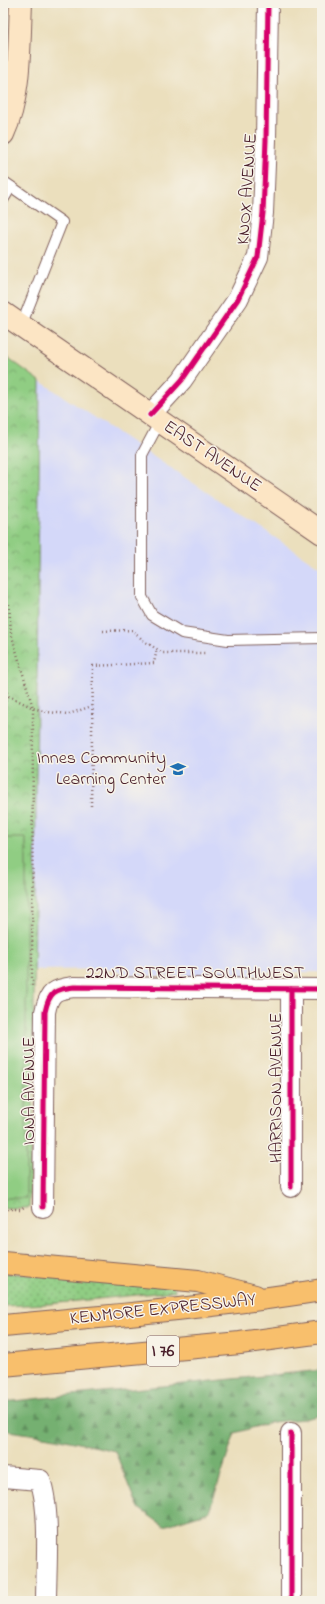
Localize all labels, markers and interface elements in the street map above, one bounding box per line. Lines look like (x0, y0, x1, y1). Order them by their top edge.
street label: KNOX AVENUE (231, 132, 265, 246)
street label: EAST AVENUE (158, 415, 266, 499)
place label: Innes Community Learning Center (37, 746, 166, 794)
school or university icon: Innes Community Learning Center (169, 760, 187, 778)
street label: 22ND STREET SOUTHWEST (86, 961, 304, 987)
street label: HARRISON AVENUE (264, 1013, 290, 1163)
street label: IONA AVENUE (17, 1037, 43, 1145)
street label: KENMORE EXPRESSWAY (69, 1287, 258, 1333)
road number: I 76 (147, 1336, 179, 1366)

